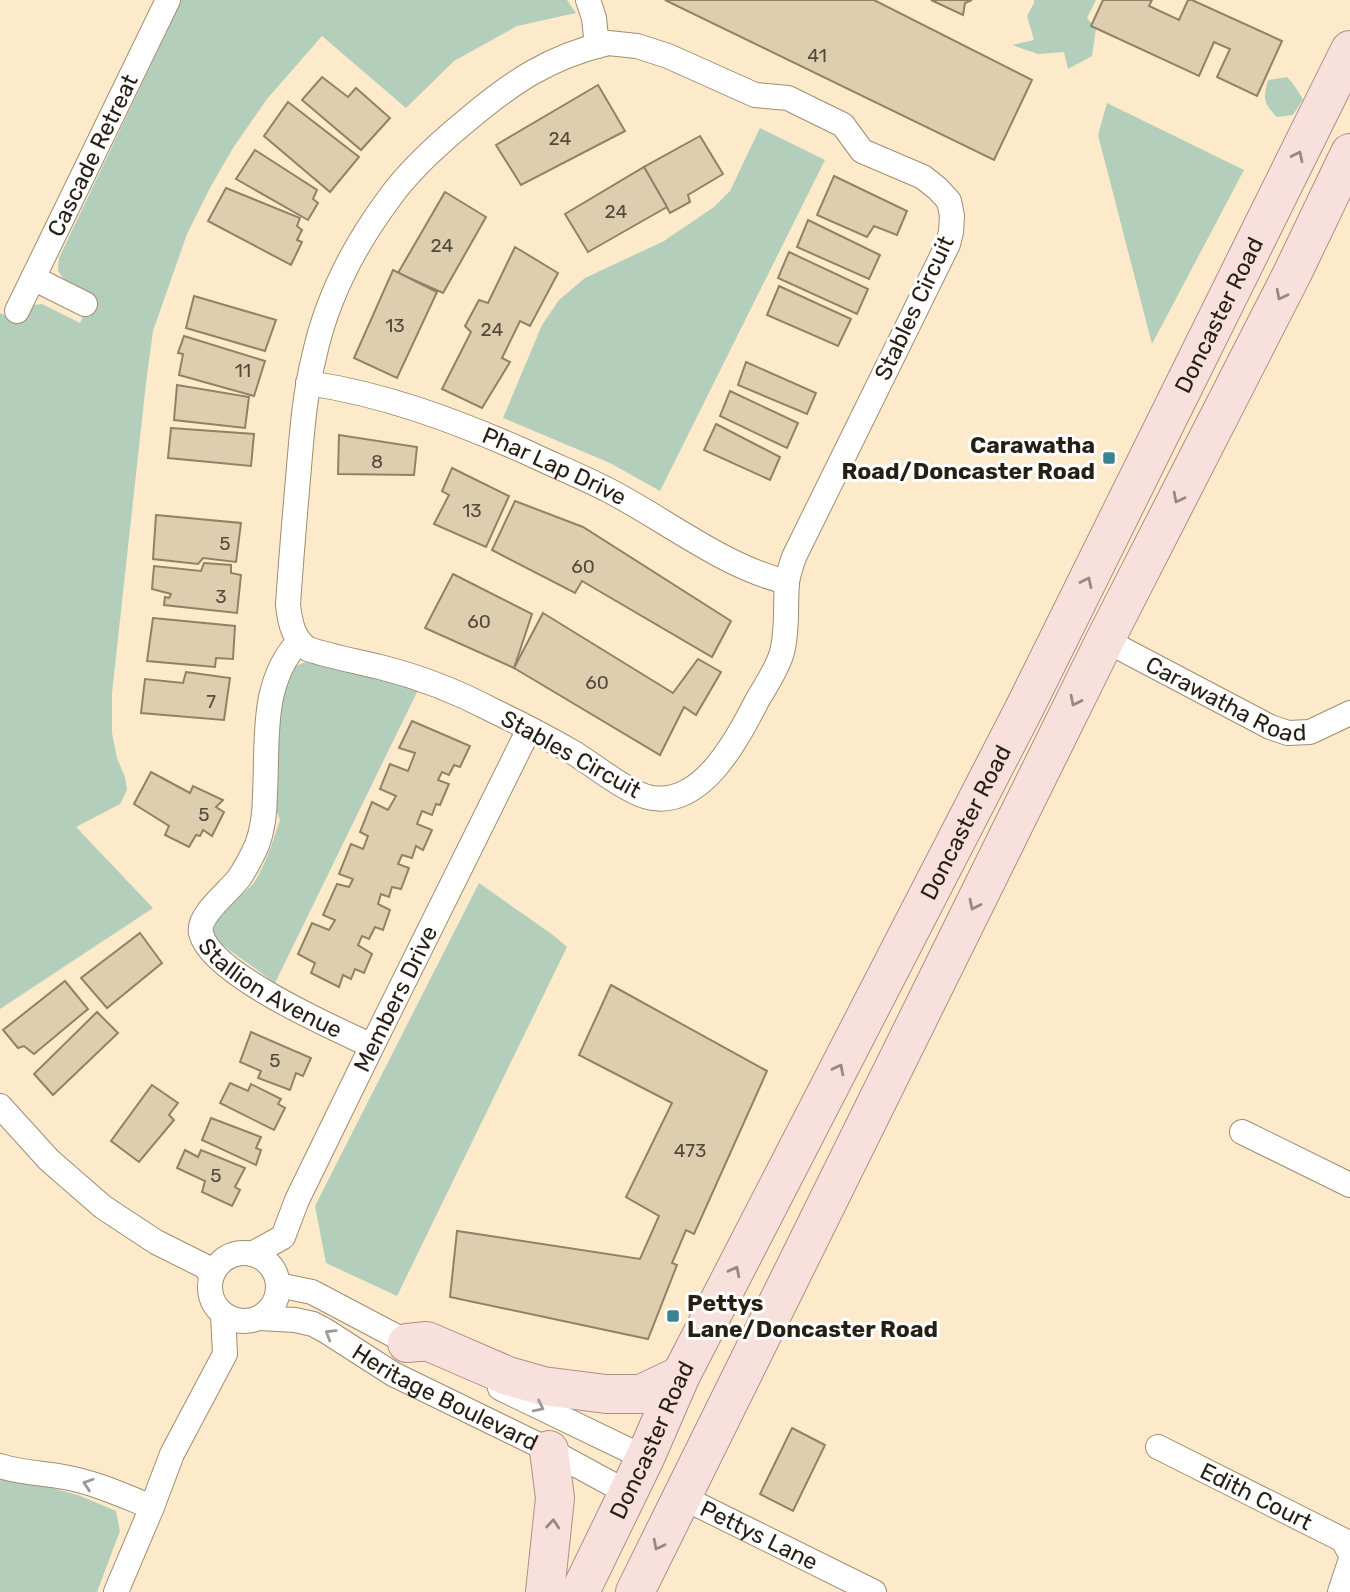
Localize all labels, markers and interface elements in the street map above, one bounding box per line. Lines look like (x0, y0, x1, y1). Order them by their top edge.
house number: 41 (807, 44, 827, 67)
street label: Cascade Retreat (41, 70, 144, 241)
house number: 24 (549, 127, 572, 150)
one-way arrow (1289, 151, 1303, 163)
house number: 24 (605, 200, 628, 223)
street label: Stables Circuit (868, 231, 960, 385)
street label: Doncaster Road (1169, 233, 1269, 398)
house number: 24 (431, 234, 454, 257)
one-way arrow (1276, 288, 1289, 300)
house number: 13 (385, 314, 405, 337)
house number: 24 (481, 318, 504, 341)
house number: 11 (235, 359, 251, 382)
street label: Phar Lap Drive (478, 421, 632, 511)
place label: Carawatha Road/Doncaster Road (842, 431, 1095, 485)
house number: 8 (371, 450, 383, 473)
marker: Carawatha Road/Doncaster Road (1101, 450, 1117, 466)
one-way arrow (1172, 491, 1186, 503)
house number: 13 (462, 499, 482, 522)
house number: 5 (219, 532, 231, 555)
house number: 60 (571, 555, 595, 578)
one-way arrow (1078, 577, 1092, 589)
house number: 3 (215, 585, 227, 608)
house number: 60 (467, 610, 491, 633)
street label: Carawatha Road (1141, 650, 1307, 748)
house number: 60 (585, 671, 609, 694)
house number: 7 (206, 690, 216, 713)
one-way arrow (1069, 694, 1083, 706)
street label: Stables Circuit (496, 704, 646, 804)
street label: Doncaster Road (914, 740, 1017, 905)
house number: 5 (198, 803, 210, 826)
one-way arrow (969, 898, 983, 910)
street label: Members Drive (348, 921, 443, 1076)
street label: Stallion Avenue (192, 933, 347, 1044)
house number: 5 (269, 1049, 281, 1072)
one-way arrow (831, 1063, 845, 1076)
house number: 473 (674, 1139, 706, 1162)
house number: 5 (210, 1164, 222, 1187)
one-way arrow (727, 1266, 740, 1278)
place label: Pettys Lane/Doncaster Road (687, 1289, 938, 1343)
marker: Pettys Lane/Doncaster Road (665, 1308, 681, 1324)
one-way arrow (325, 1329, 338, 1342)
street label: Heritage Boulevard (347, 1338, 543, 1457)
street label: Doncaster Road (604, 1356, 700, 1524)
one-way arrow (532, 1398, 544, 1412)
street label: Edith Court (1196, 1457, 1317, 1536)
one-way arrow (82, 1478, 94, 1492)
street label: Pettys Lane (696, 1494, 822, 1576)
one-way arrow (545, 1518, 560, 1529)
one-way arrow (653, 1538, 667, 1550)

